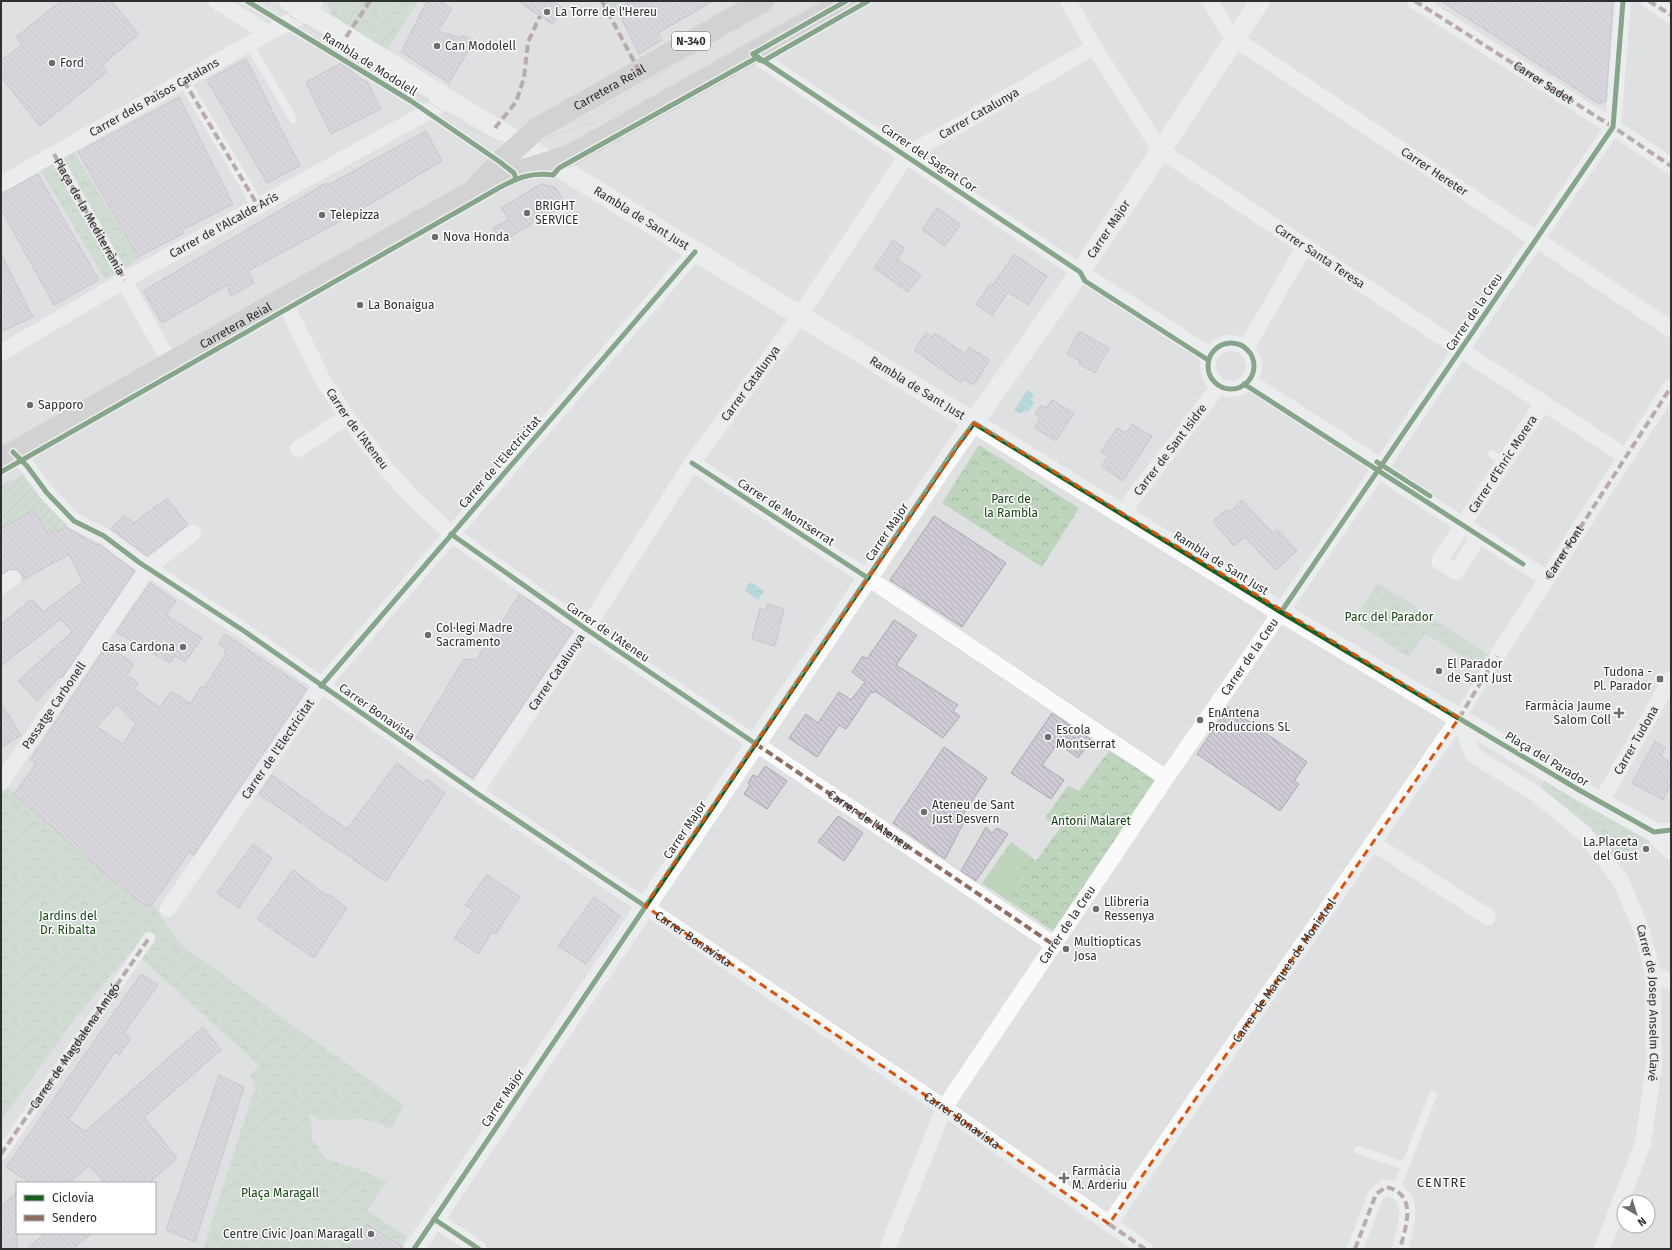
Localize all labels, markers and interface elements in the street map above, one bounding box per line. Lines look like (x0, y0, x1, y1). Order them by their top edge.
place label: La Torre de l'Hereu (555, 5, 657, 19)
marker: La Torre de l'Hereu (542, 7, 552, 17)
street label: Rambla de Modolell (320, 29, 420, 99)
road number: N-340 (672, 32, 710, 50)
place label: Can Modolell (445, 39, 516, 53)
marker: Can Modolell (432, 41, 442, 51)
street label: Carrer dels Països Catalans (87, 55, 222, 140)
place label: Ford (60, 56, 84, 70)
marker: Ford (47, 58, 57, 68)
street label: Carrer Sadet (1511, 59, 1576, 107)
street label: Carretera Reial (571, 62, 648, 113)
street label: Carrer Catalunya (937, 85, 1021, 142)
street label: Carrer del Sagrat Cor (879, 121, 980, 195)
street label: Carrer Hereter (1398, 144, 1471, 199)
street label: Plaça de la Mediterrània (51, 156, 128, 278)
street label: Rambla de Sant Just (591, 183, 692, 253)
street label: Carrer de l'Alcalde Arís (167, 189, 281, 261)
street label: Carrer Major (1084, 197, 1133, 261)
place label: BRIGHT SERVICE (535, 199, 579, 227)
place label: Telepizza (330, 208, 379, 222)
marker: BRIGHT SERVICE (522, 208, 532, 218)
marker: Telepizza (317, 210, 327, 220)
street label: Carrer Santa Teresa (1272, 221, 1368, 291)
place label: Nova Honda (443, 230, 509, 244)
marker: Nova Honda (430, 232, 440, 242)
street label: Carrer de la Creu (1443, 270, 1505, 354)
place label: La Bonaigua (368, 298, 434, 312)
street label: Carretera Reial (197, 300, 275, 352)
marker: La Bonaigua (355, 300, 365, 310)
street label: Carrer Catalunya (718, 343, 783, 424)
street label: Rambla de Sant Just (867, 353, 968, 423)
street label: Carrer de l'Ateneu (323, 385, 392, 472)
place label: Sapporo (38, 398, 84, 412)
marker: Sapporo (25, 400, 35, 410)
street label: Carrer de Sant Isidre (1131, 401, 1210, 498)
street label: Carrer de l'Electricitat (456, 412, 544, 511)
street label: Carrer d'Enric Morera (1465, 412, 1540, 516)
street label: Carrer de Montserrat (735, 475, 838, 549)
park label: Parc de la Rambla (984, 492, 1038, 520)
street label: Carrer Major (862, 500, 912, 564)
street label: Carrer Font (1542, 522, 1587, 581)
street label: Rambla de Sant Just (1171, 528, 1272, 598)
street label: Carrer de l'Ateneu (564, 599, 652, 665)
park label: Parc del Parador (1345, 610, 1434, 624)
street label: Carrer de la Creu (1218, 616, 1281, 698)
place label: Col·legi Madre Sacramento (436, 621, 512, 649)
marker: Col·legi Madre Sacramento (423, 630, 433, 640)
street label: Carrer Catalunya (526, 631, 588, 713)
place label: Casa Cardona (102, 640, 175, 654)
marker: Casa Cardona (178, 642, 188, 652)
place label: El Parador de Sant Just (1447, 657, 1513, 685)
street label: Passatge Carbonell (19, 659, 89, 752)
place label: Tudona - Pl. Parador (1593, 665, 1652, 693)
marker: El Parador de Sant Just (1434, 666, 1444, 676)
marker: Tudona - Pl. Parador (1655, 674, 1665, 684)
street label: Carrer Bonavista (336, 681, 418, 743)
street label: Carrer de l'Electricitat (239, 696, 317, 802)
place label: Farmàcia Jaume Salom Coll (1525, 699, 1611, 727)
street label: Carrer Tudona (1611, 703, 1661, 777)
place label: EnAntena Produccions SL (1208, 706, 1290, 734)
marker: Farmàcia Jaume Salom Coll (1614, 708, 1624, 718)
marker: EnAntena Produccions SL (1195, 715, 1205, 725)
place label: Escola Montserrat (1056, 723, 1116, 751)
street label: Plaça del Parador (1503, 729, 1592, 790)
marker: Escola Montserrat (1043, 732, 1053, 742)
street label: Carrer de l'Ateneu (825, 787, 913, 853)
street label: Carrer Major (660, 798, 710, 862)
place label: Ateneu de Sant Just Desvern (932, 798, 1015, 826)
marker: Ateneu de Sant Just Desvern (919, 807, 929, 817)
park label: Antoni Malaret (1051, 814, 1131, 828)
place label: La.Placeta del Gust (1583, 835, 1639, 863)
marker: La.Placeta del Gust (1641, 844, 1651, 854)
street label: Carrer de la Creu (1036, 883, 1098, 966)
place label: Llibreria Ressenya (1104, 895, 1154, 923)
street label: Carrer de Marques de Monistrol (1230, 896, 1339, 1045)
marker: Llibreria Ressenya (1091, 904, 1101, 914)
street label: Carrer Bonavista (652, 908, 735, 970)
park label: Jardins del Dr. Ribalta (39, 909, 98, 937)
street label: Carrer de Josep Anselm Clavé (1633, 922, 1661, 1082)
place label: Multiopticas Josa (1074, 935, 1141, 963)
marker: Multiopticas Josa (1061, 944, 1071, 954)
street label: Carrer de Magdalena Amigó (27, 980, 123, 1111)
street label: Carrer Major (478, 1066, 528, 1130)
street label: Carrer Bonavista (921, 1089, 1003, 1152)
place label: Farmàcia M. Arderiu (1072, 1164, 1127, 1192)
marker: Farmàcia M. Arderiu (1059, 1173, 1069, 1183)
district label: CENTRE (1417, 1175, 1467, 1190)
legend (16, 1182, 156, 1234)
park label: Plaça Maragall (241, 1186, 320, 1200)
text: Ciclovía (52, 1191, 94, 1205)
north arrow (1616, 1194, 1656, 1234)
text: Sendero (52, 1211, 97, 1225)
text: N (1635, 1214, 1649, 1229)
place label: Centre Civic Joan Maragall (223, 1227, 363, 1241)
marker: Centre Civic Joan Maragall (366, 1229, 376, 1239)

